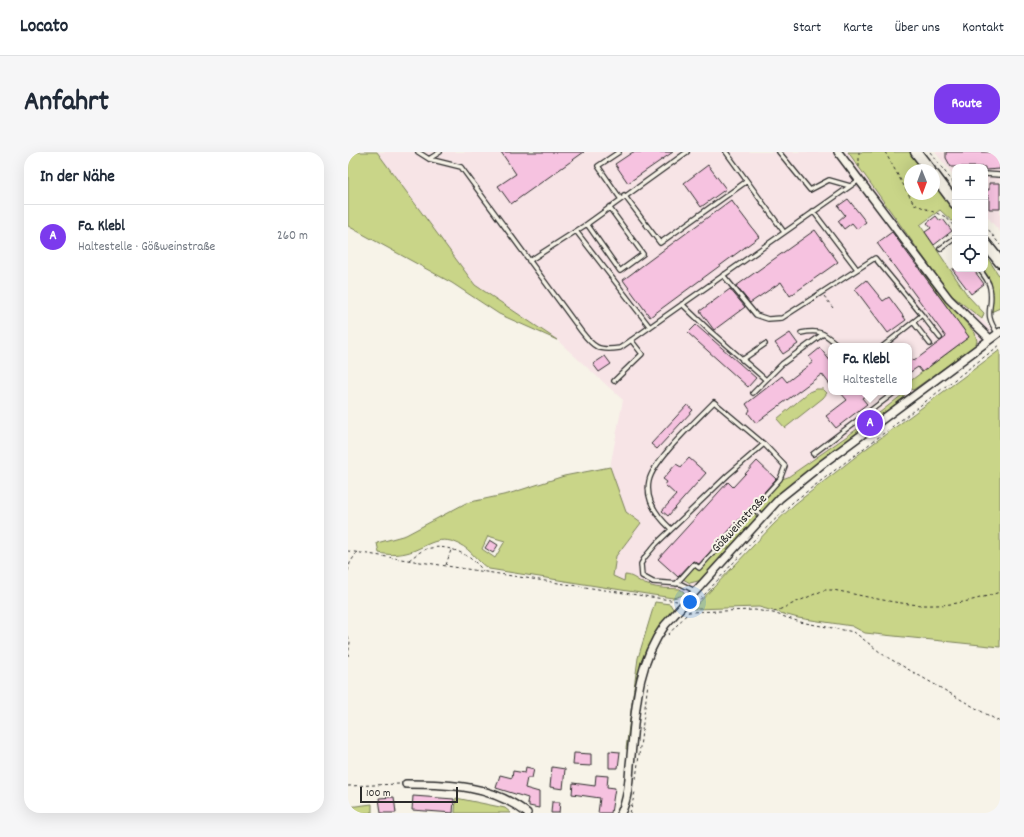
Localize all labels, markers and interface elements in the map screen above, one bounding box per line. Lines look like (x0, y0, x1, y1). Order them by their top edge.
text: Locato (20, 14, 68, 41)
text: Start (793, 18, 821, 38)
text: Karte (843, 18, 873, 38)
text: Über uns (895, 18, 940, 38)
text: Kontakt (962, 18, 1004, 38)
text: Anfahrt (24, 84, 109, 124)
button: Route (934, 84, 1000, 124)
north arrow (904, 164, 940, 200)
map controls (952, 164, 988, 272)
button: + (952, 164, 988, 200)
text: In der Nähe (40, 166, 115, 190)
button: − (952, 200, 988, 236)
text: Fa. Klebl (78, 216, 125, 238)
text: A (49, 227, 57, 246)
text: 260 m (277, 227, 308, 246)
button: locate (952, 236, 988, 272)
text: Haltestelle · Gößweinstraße (78, 238, 215, 257)
popup (828, 343, 912, 395)
text: Fa. Klebl (843, 349, 890, 371)
text: Haltestelle (843, 371, 897, 390)
pin: A (857, 408, 883, 438)
street label: Gößweinstraße (708, 490, 772, 558)
your location (680, 592, 700, 612)
scale bar (360, 785, 458, 804)
text: 100 m (366, 786, 390, 802)

